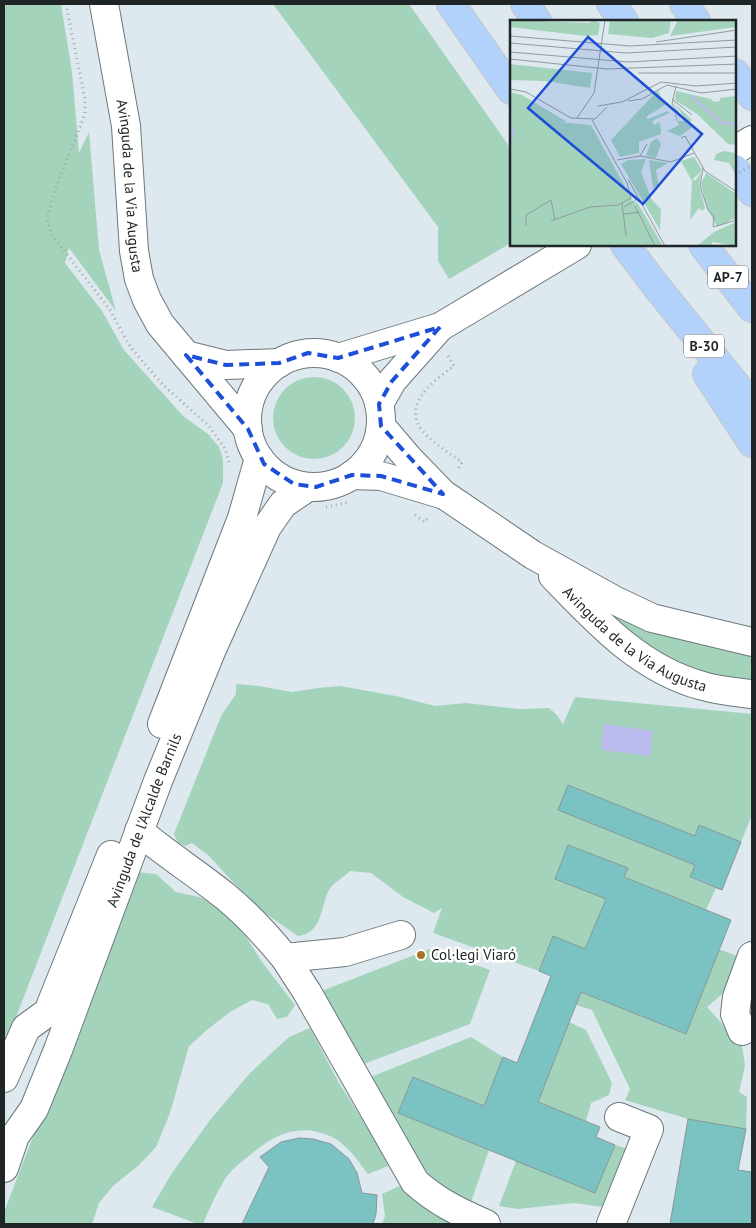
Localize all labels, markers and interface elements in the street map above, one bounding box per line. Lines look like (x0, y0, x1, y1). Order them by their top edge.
inset map (510, 20, 736, 246)
street label: Avinguda de la Via Augusta (112, 98, 148, 274)
road number: AP-7 (708, 266, 748, 288)
road number: B-30 (684, 334, 724, 358)
street label: Avinguda de la Via Augusta (559, 582, 709, 696)
street label: Avinguda de l'Alcalde Barnils (102, 730, 186, 910)
place label: Col·legi Viaró (431, 945, 516, 964)
marker: Col·legi Viaró (415, 949, 427, 961)

